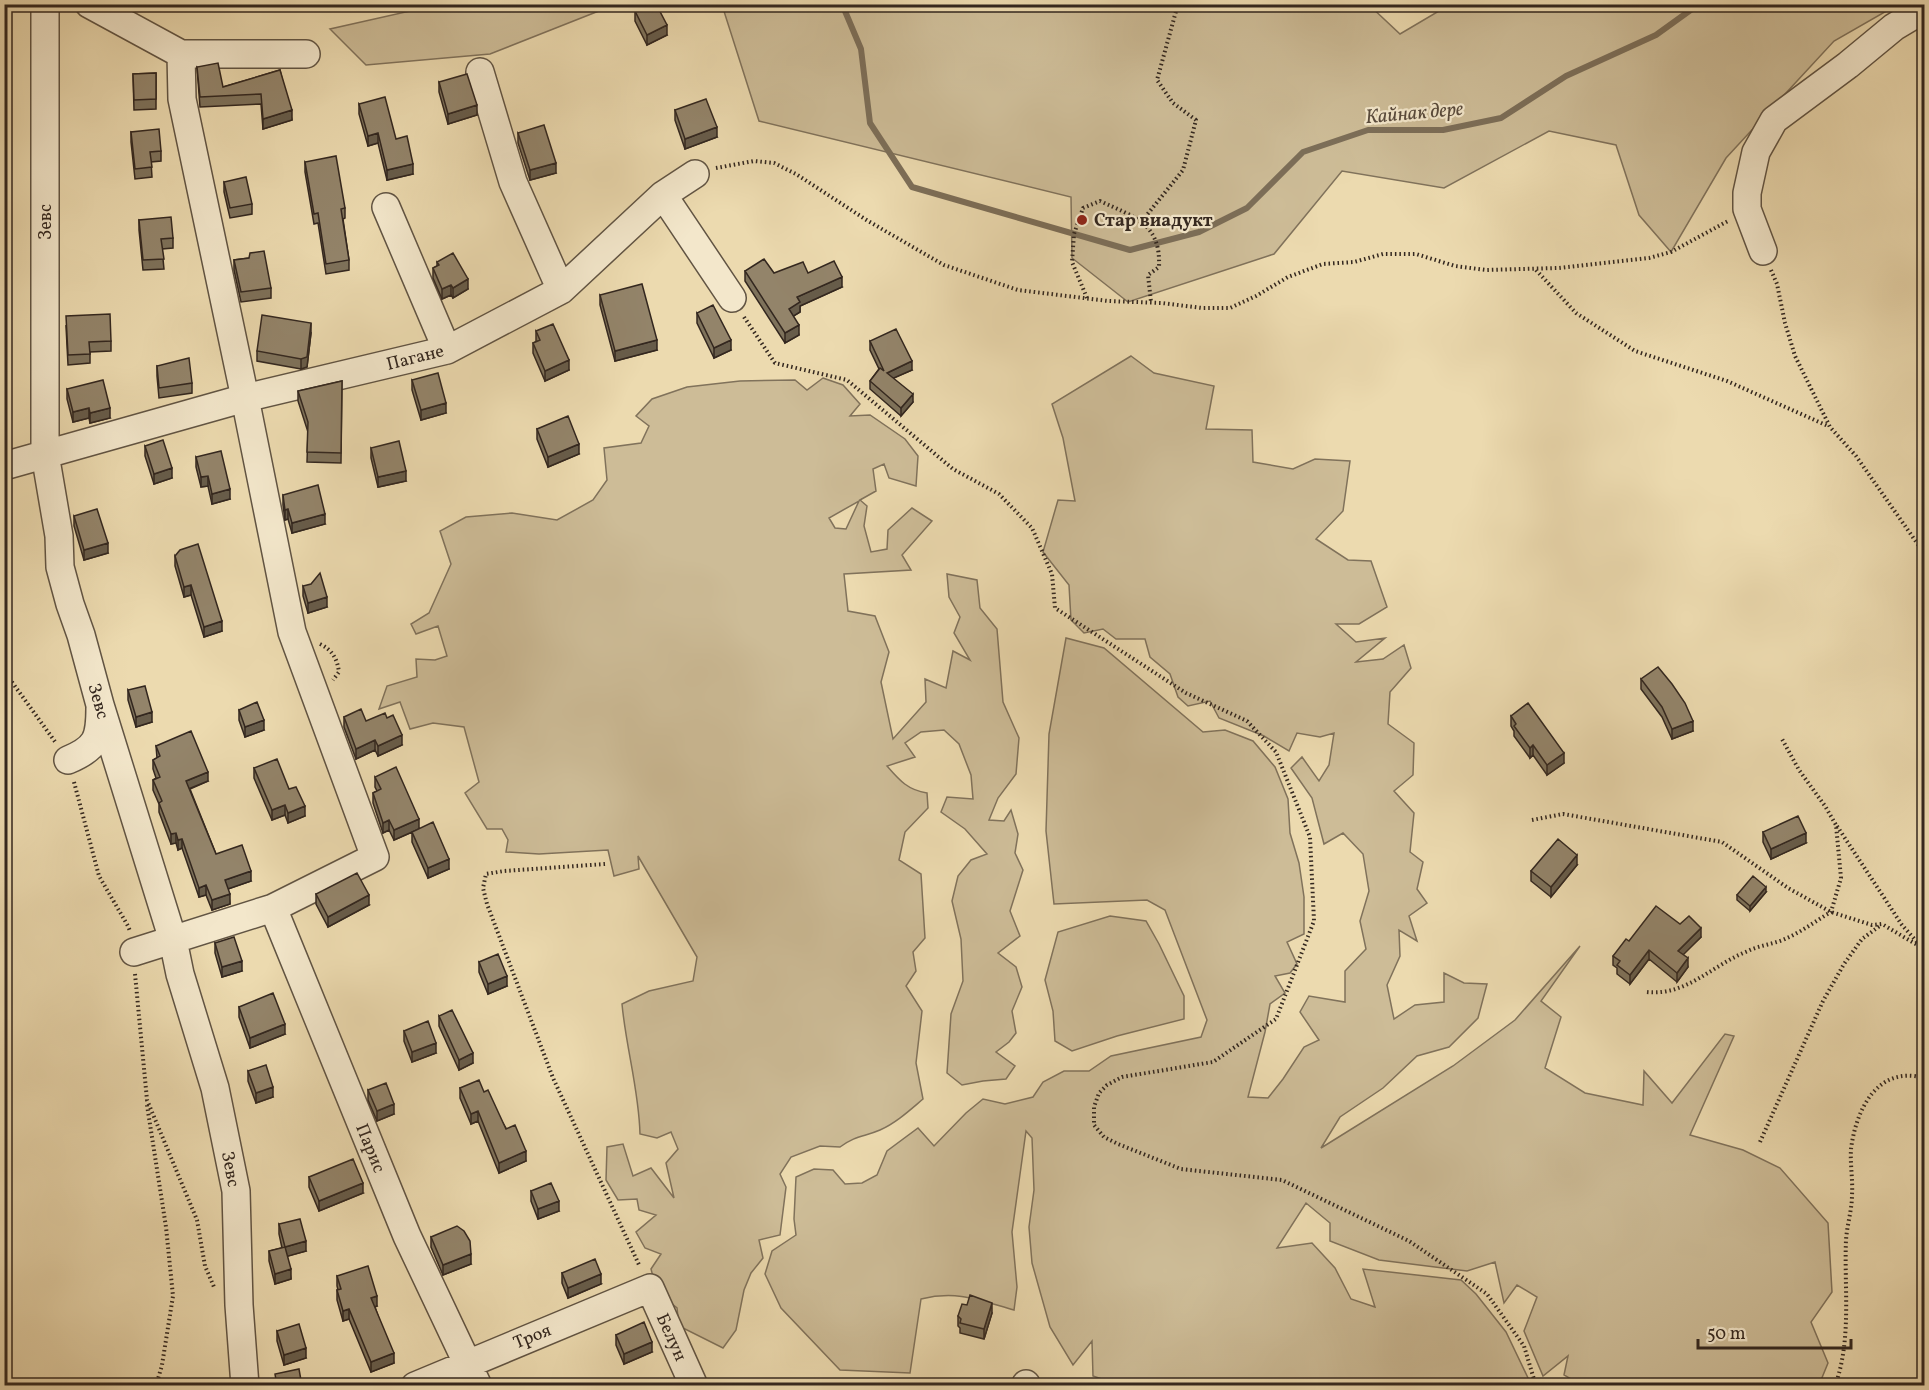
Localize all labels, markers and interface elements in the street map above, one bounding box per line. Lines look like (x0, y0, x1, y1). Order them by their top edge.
water label: Кайнак дере (1364, 96, 1465, 132)
street label: Зевс (34, 204, 59, 240)
place label: Стар виадукт (1094, 209, 1213, 234)
marker: Стар виадукт (1075, 213, 1089, 227)
street label: Пагане (384, 339, 447, 378)
street label: Зевс (81, 681, 115, 722)
street label: Парис (348, 1120, 391, 1177)
street label: Зевс (214, 1149, 245, 1189)
street label: Белун (649, 1310, 692, 1366)
scale bar (1698, 1312, 1851, 1350)
street label: Троя (510, 1319, 555, 1356)
text: 50 m (1707, 1322, 1746, 1347)

